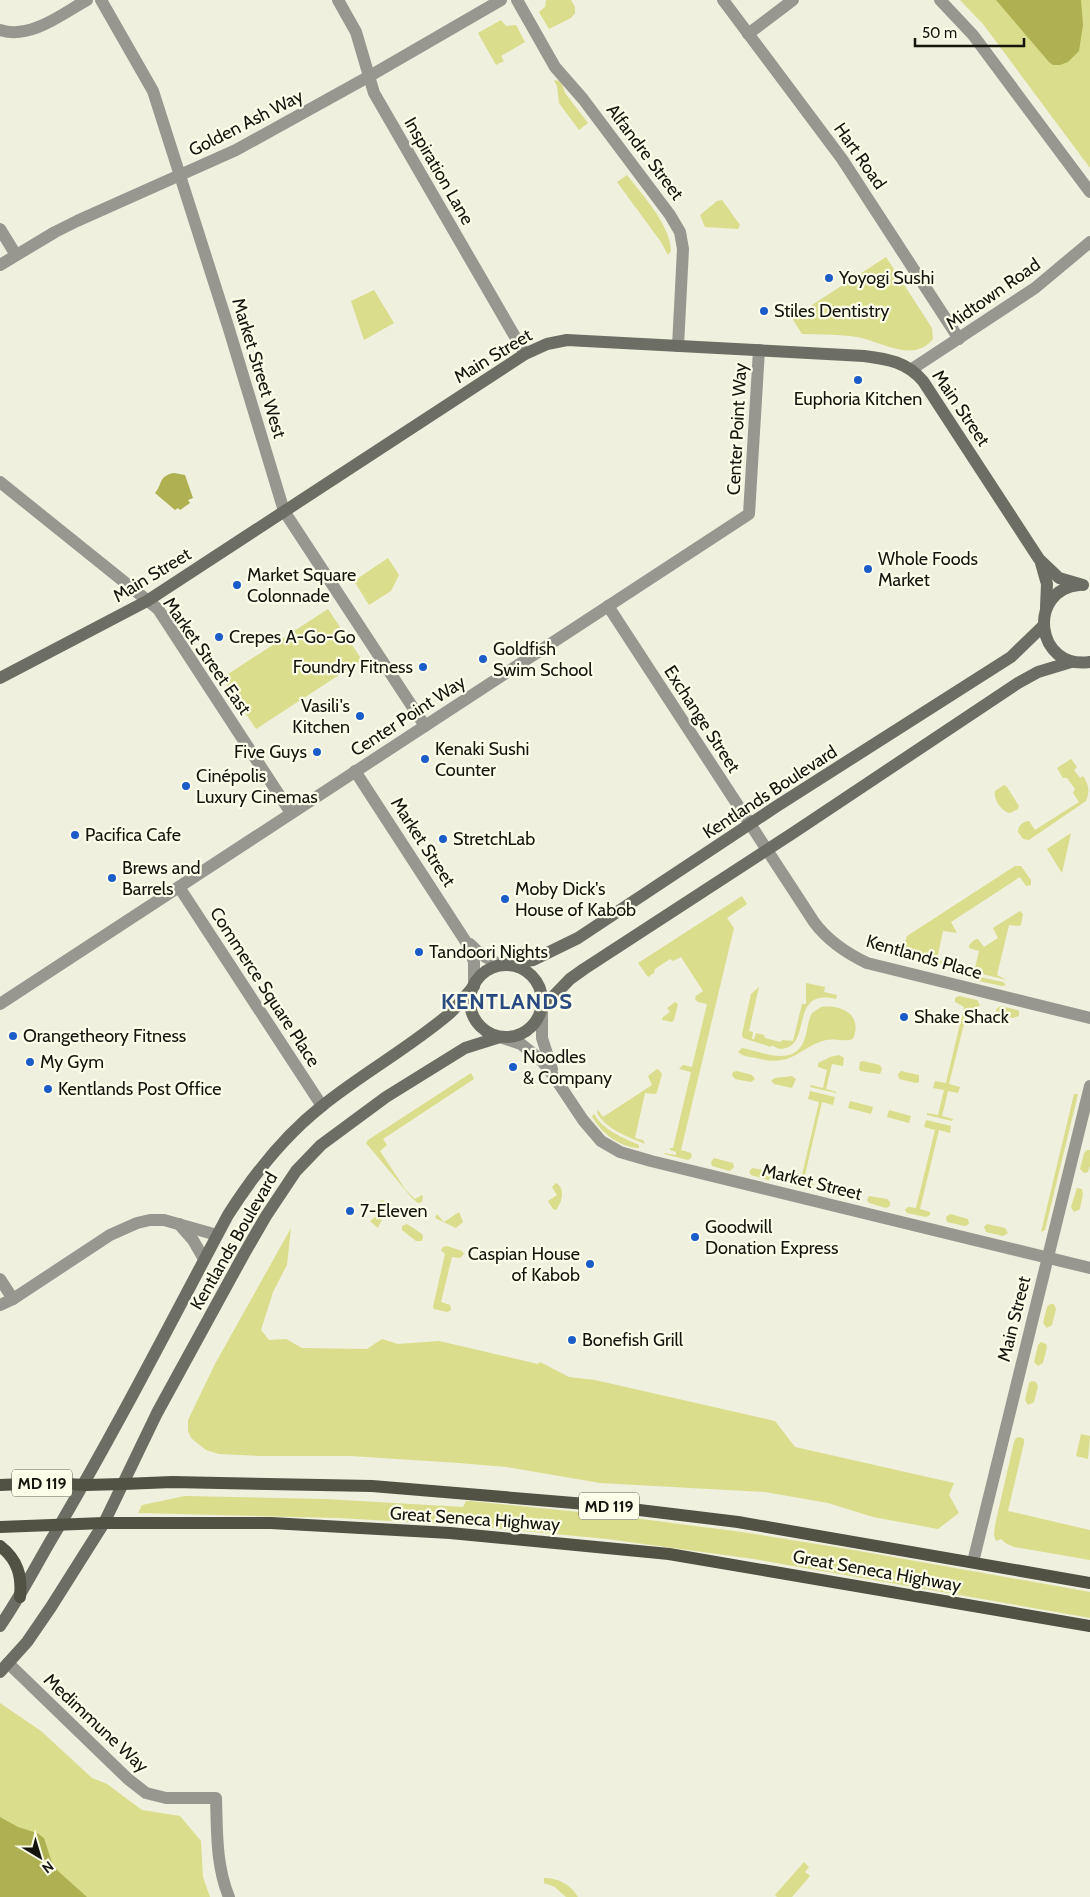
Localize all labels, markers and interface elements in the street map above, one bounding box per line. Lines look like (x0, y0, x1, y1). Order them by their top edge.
scale bar (915, 15, 1024, 47)
text: 50 m (922, 24, 957, 42)
street label: Golden Ash Way (185, 85, 307, 161)
street label: Alfandre Street (602, 100, 688, 204)
street label: Inspiration Lane (399, 113, 479, 229)
street label: Hart Road (829, 119, 891, 193)
street label: Midtown Road (942, 253, 1044, 335)
place label: Yoyogi Sushi (838, 267, 934, 289)
marker: Yoyogi Sushi (823, 272, 835, 284)
street label: Market Street West (227, 295, 291, 441)
place label: Stiles Dentistry (774, 300, 889, 322)
marker: Stiles Dentistry (758, 305, 770, 317)
street label: Main Street (450, 324, 536, 388)
street label: Center Point Way (723, 362, 751, 496)
street label: Main Street (927, 366, 995, 450)
marker: Euphoria Kitchen (852, 374, 864, 386)
place label: Euphoria Kitchen (794, 388, 922, 410)
street label: Main Street (109, 543, 195, 607)
place label: Whole Foods Market (878, 548, 978, 591)
marker: Whole Foods Market (862, 563, 874, 575)
place label: Market Square Colonnade (247, 564, 356, 607)
marker: Market Square Colonnade (231, 579, 243, 591)
street label: Market Street East (158, 593, 256, 719)
place label: Crepes A-Go-Go (229, 626, 356, 648)
marker: Crepes A-Go-Go (213, 631, 225, 643)
place label: Goldfish Swim School (493, 638, 593, 681)
marker: Goldfish Swim School (477, 653, 489, 665)
place label: Foundry Fitness (293, 656, 413, 678)
marker: Foundry Fitness (417, 661, 429, 673)
street label: Exchange Street (659, 661, 745, 777)
street label: Center Point Way (346, 671, 470, 761)
place label: Vasili's Kitchen (292, 695, 350, 738)
marker: Vasili's Kitchen (354, 710, 366, 722)
place label: Kenaki Sushi Counter (435, 738, 529, 781)
street label: Kentlands Boulevard (699, 740, 841, 844)
place label: Five Guys (234, 741, 307, 763)
marker: Five Guys (311, 746, 323, 758)
marker: Kenaki Sushi Counter (419, 753, 431, 765)
place label: Cinépolis Luxury Cinemas (196, 765, 318, 808)
marker: Cinépolis Luxury Cinemas (180, 780, 192, 792)
street label: Market Street (386, 793, 460, 891)
place label: Pacifica Cafe (85, 824, 181, 846)
place label: StretchLab (453, 828, 535, 850)
marker: Pacifica Cafe (69, 829, 81, 841)
marker: StretchLab (437, 833, 449, 845)
place label: Brews and Barrels (122, 857, 201, 900)
marker: Brews and Barrels (106, 872, 118, 884)
place label: Moby Dick's House of Kabob (515, 878, 636, 921)
marker: Moby Dick's House of Kabob (499, 893, 511, 905)
street label: Commerce Square Place (205, 903, 325, 1071)
street label: Kentlands Place (863, 930, 985, 984)
place label: Tandoori Nights (429, 941, 548, 963)
marker: Tandoori Nights (413, 946, 425, 958)
district label: KENTLANDS (441, 988, 573, 1015)
place label: Shake Shack (914, 1006, 1010, 1028)
marker: Shake Shack (898, 1011, 910, 1023)
place label: Orangetheory Fitness (23, 1025, 186, 1047)
marker: Orangetheory Fitness (7, 1030, 19, 1042)
place label: Noodles & Company (523, 1046, 612, 1089)
place label: My Gym (40, 1051, 104, 1073)
marker: My Gym (24, 1056, 36, 1068)
marker: Noodles & Company (507, 1061, 519, 1073)
place label: Kentlands Post Office (58, 1078, 222, 1100)
marker: Kentlands Post Office (42, 1083, 54, 1095)
street label: Market Street (760, 1159, 864, 1205)
street label: Kentlands Boulevard (186, 1168, 282, 1314)
place label: 7-Eleven (360, 1200, 428, 1222)
marker: 7-Eleven (344, 1205, 356, 1217)
place label: Goodwill Donation Express (705, 1216, 838, 1259)
marker: Goodwill Donation Express (689, 1231, 701, 1243)
place label: Caspian House of Kabob (468, 1243, 580, 1286)
marker: Caspian House of Kabob (584, 1258, 596, 1270)
street label: Main Street (993, 1274, 1035, 1364)
place label: Bonefish Grill (582, 1329, 684, 1351)
marker: Bonefish Grill (566, 1334, 578, 1346)
road number: MD 119 (12, 1470, 72, 1496)
road number: MD 119 (579, 1492, 639, 1520)
street label: Great Seneca Highway (389, 1502, 561, 1536)
street label: Great Seneca Highway (791, 1545, 963, 1597)
street label: Medimmune Way (39, 1669, 153, 1777)
north arrow (15, 1832, 65, 1882)
text: N (39, 1857, 57, 1877)

